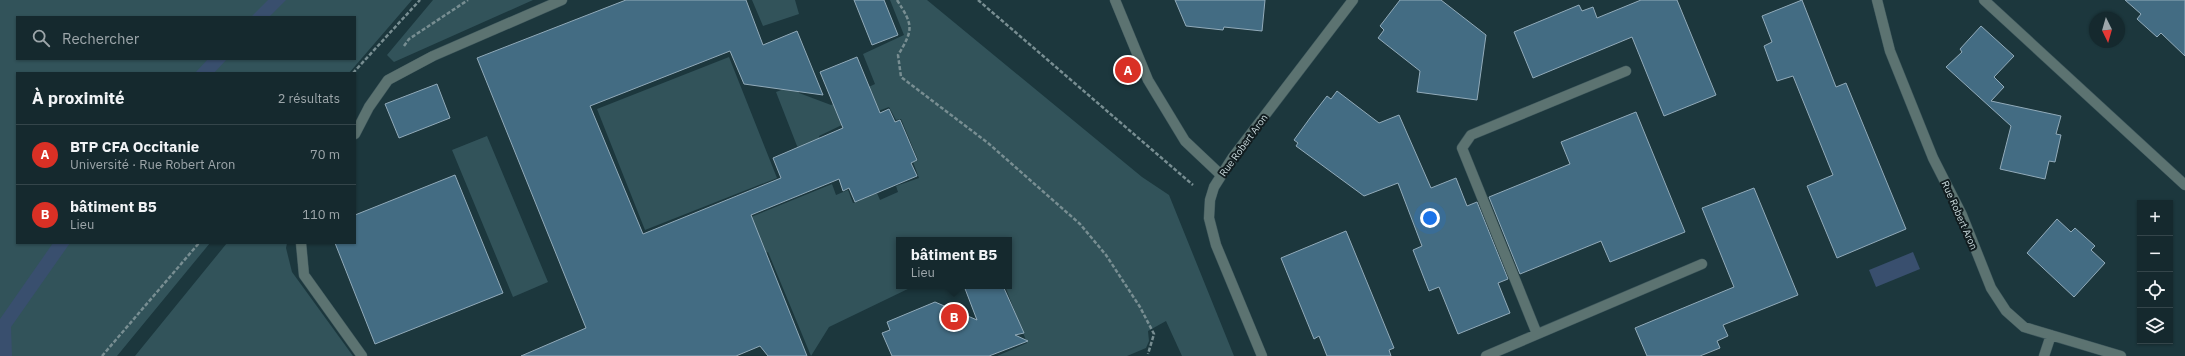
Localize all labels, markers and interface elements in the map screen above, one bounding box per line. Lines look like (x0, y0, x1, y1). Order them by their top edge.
north arrow (2089, 12, 2125, 48)
search box (16, 16, 356, 60)
icon: search (30, 27, 52, 49)
text: Rechercher (62, 29, 139, 48)
pin: A (1115, 55, 1141, 85)
text: À proximité (32, 87, 125, 109)
text: 2 résultats (278, 90, 340, 107)
street label: Rue Robert Aron (1216, 112, 1270, 179)
text: BTP CFA Occitanie (70, 137, 199, 156)
text: A (41, 146, 49, 163)
text: 70 m (310, 146, 340, 163)
text: Université · Rue Robert Aron (70, 156, 235, 173)
street label: Rue Robert Aron (1939, 179, 1981, 252)
text: bâtiment B5 (70, 197, 157, 216)
map controls (2137, 200, 2173, 344)
button: + (2137, 200, 2173, 236)
text: B (41, 206, 49, 223)
text: 110 m (302, 206, 340, 223)
your location (1420, 208, 1440, 228)
text: Lieu (70, 216, 94, 233)
button: − (2137, 236, 2173, 272)
popup (896, 237, 1012, 289)
text: bâtiment B5 (911, 245, 997, 264)
text: Lieu (911, 264, 935, 281)
button: locate (2137, 272, 2173, 308)
pin: B (941, 302, 967, 332)
button: layers (2137, 308, 2173, 344)

